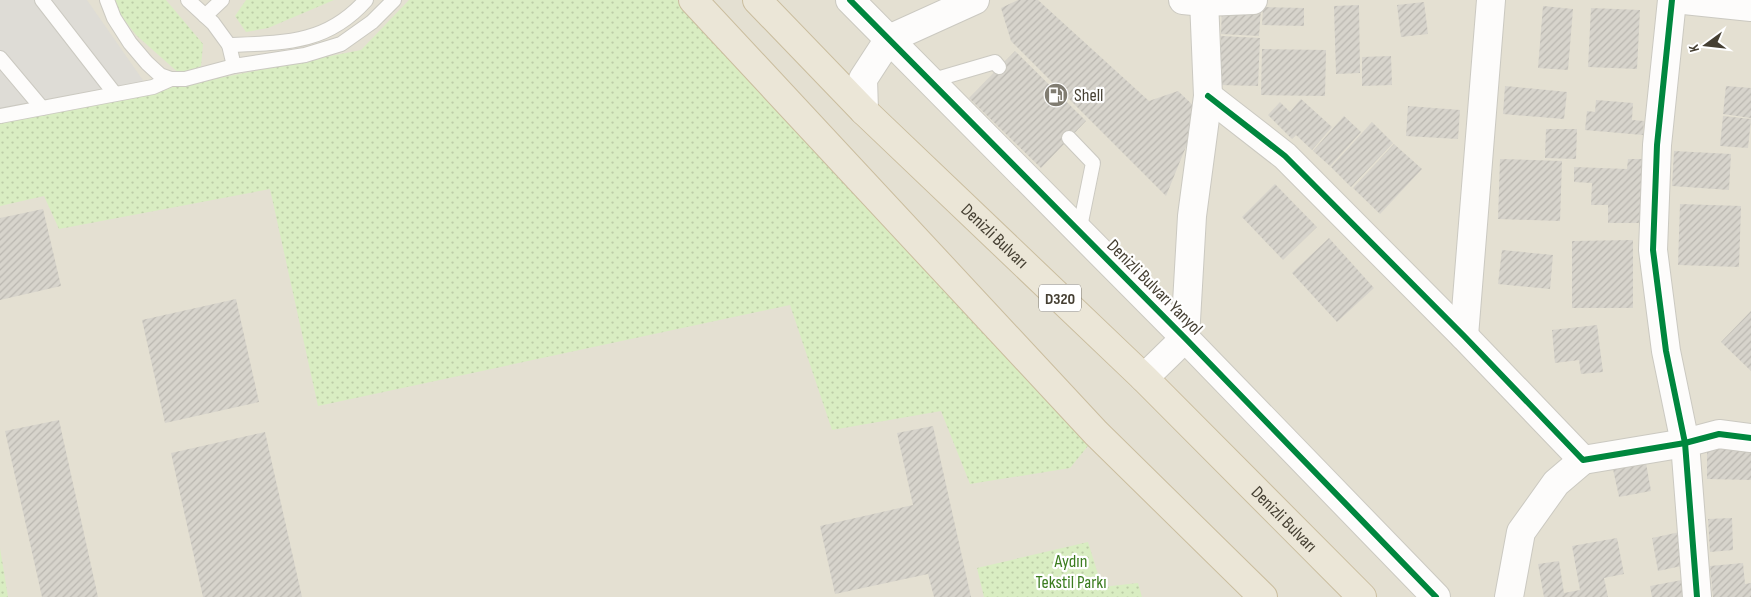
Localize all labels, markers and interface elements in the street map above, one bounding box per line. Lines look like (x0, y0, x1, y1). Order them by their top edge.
north arrow (1681, 20, 1731, 70)
text: K (1685, 43, 1703, 54)
fuel station icon: Shell (1043, 82, 1069, 108)
place label: Shell (1074, 85, 1103, 106)
street label: Denizli Bulvarı (957, 199, 1032, 273)
street label: Denizli Bulvarı Yanyol (1103, 235, 1207, 339)
road number: D320 (1039, 284, 1081, 312)
street label: Denizli Bulvarı (1247, 482, 1321, 557)
park label: Aydın Tekstil Parkı (1035, 551, 1107, 593)

